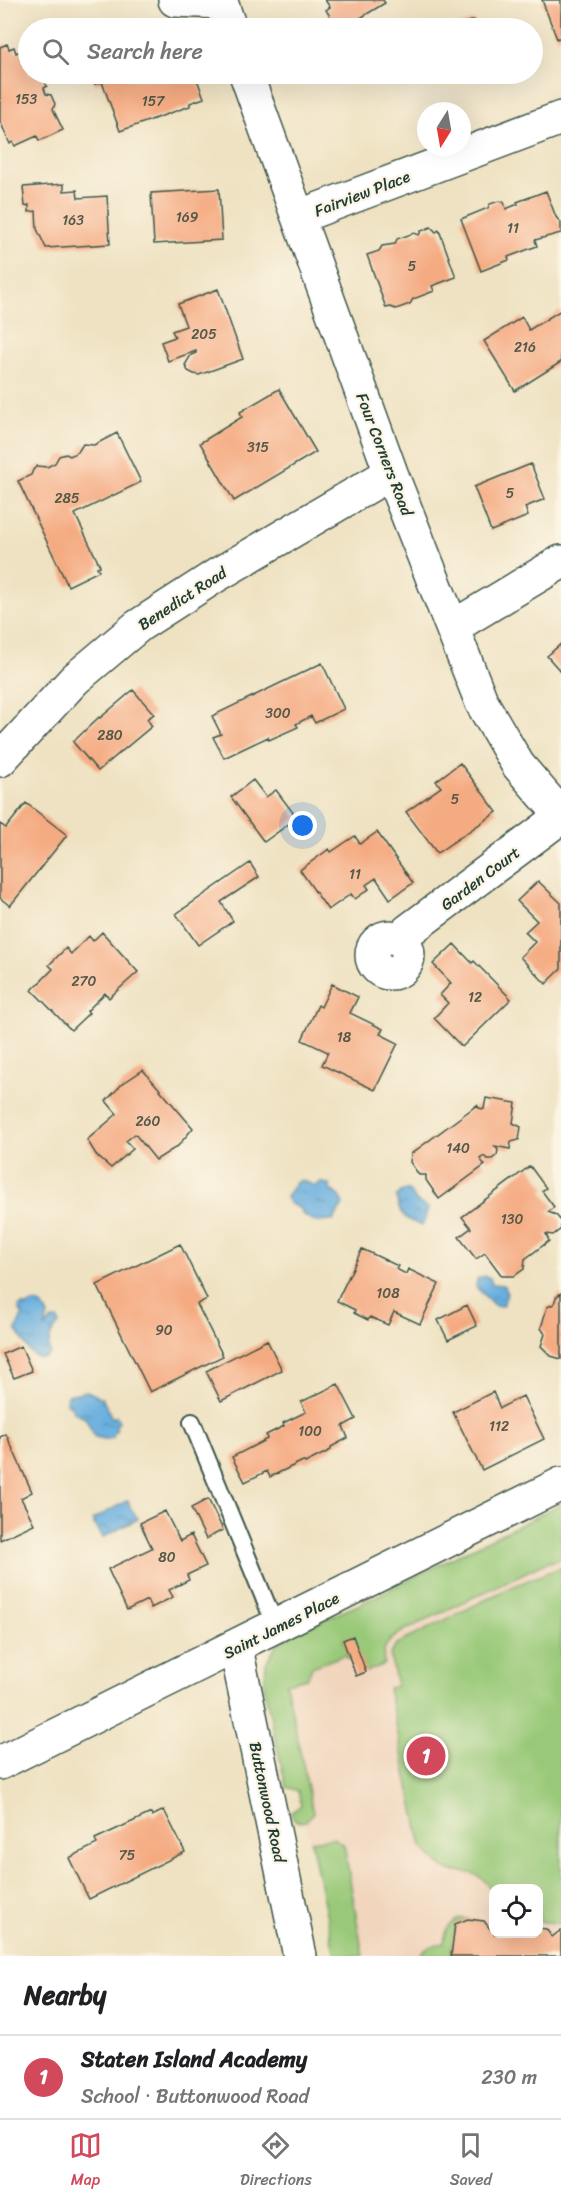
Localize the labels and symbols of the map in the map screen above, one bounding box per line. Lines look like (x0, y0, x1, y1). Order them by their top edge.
house number: 153 (15, 87, 37, 112)
house number: 157 (142, 89, 165, 114)
north arrow (417, 102, 471, 156)
street label: Fairview Place (310, 162, 415, 225)
house number: 169 (176, 205, 199, 230)
house number: 163 (62, 208, 84, 233)
house number: 11 (507, 216, 519, 241)
house number: 5 (408, 254, 417, 279)
house number: 205 (191, 322, 217, 347)
house number: 216 (514, 335, 536, 360)
street label: Four Corners Road (348, 388, 422, 521)
house number: 315 (247, 435, 270, 460)
house number: 5 (506, 481, 515, 506)
house number: 285 (54, 486, 80, 511)
street label: Benedict Road (132, 558, 234, 638)
house number: 300 (265, 701, 291, 726)
house number: 280 (97, 723, 123, 748)
house number: 5 (451, 787, 460, 812)
your location (288, 811, 317, 840)
street label: Garden Court (434, 839, 527, 918)
house number: 11 (349, 862, 361, 887)
house number: 270 (72, 969, 97, 994)
house number: 12 (468, 985, 482, 1010)
house number: 18 (337, 1025, 352, 1050)
house number: 260 (136, 1109, 161, 1134)
house number: 140 (446, 1136, 470, 1161)
house number: 130 (501, 1207, 523, 1232)
house number: 108 (376, 1281, 400, 1306)
house number: 90 (155, 1318, 173, 1343)
house number: 112 (489, 1414, 509, 1439)
house number: 100 (298, 1419, 322, 1444)
house number: 80 (158, 1545, 176, 1570)
street label: Saint James Place (218, 1583, 345, 1667)
pin: 1 (406, 1734, 446, 1778)
street label: Buttonwood Road (241, 1739, 295, 1867)
house number: 75 (119, 1843, 136, 1868)

